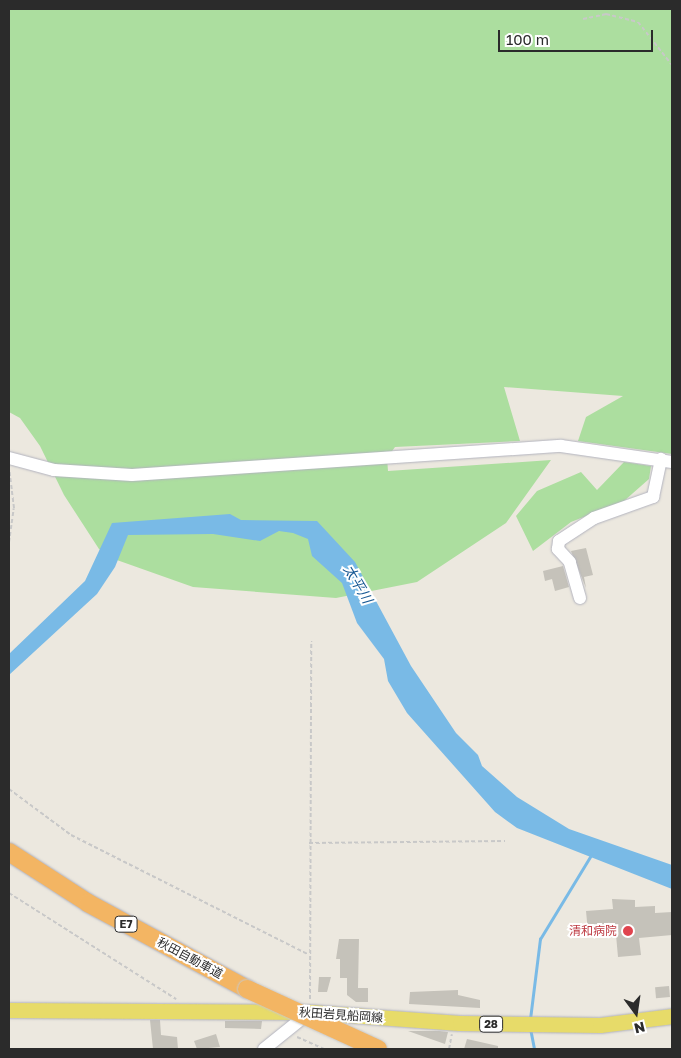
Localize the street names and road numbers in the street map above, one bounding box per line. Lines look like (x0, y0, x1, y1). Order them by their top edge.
road number: E7 (114, 916, 138, 932)
street label: 秋田自動車道 (155, 935, 225, 981)
street label: 秋田岩見船岡線 (299, 1005, 383, 1025)
road number: 28 (478, 1016, 504, 1032)

